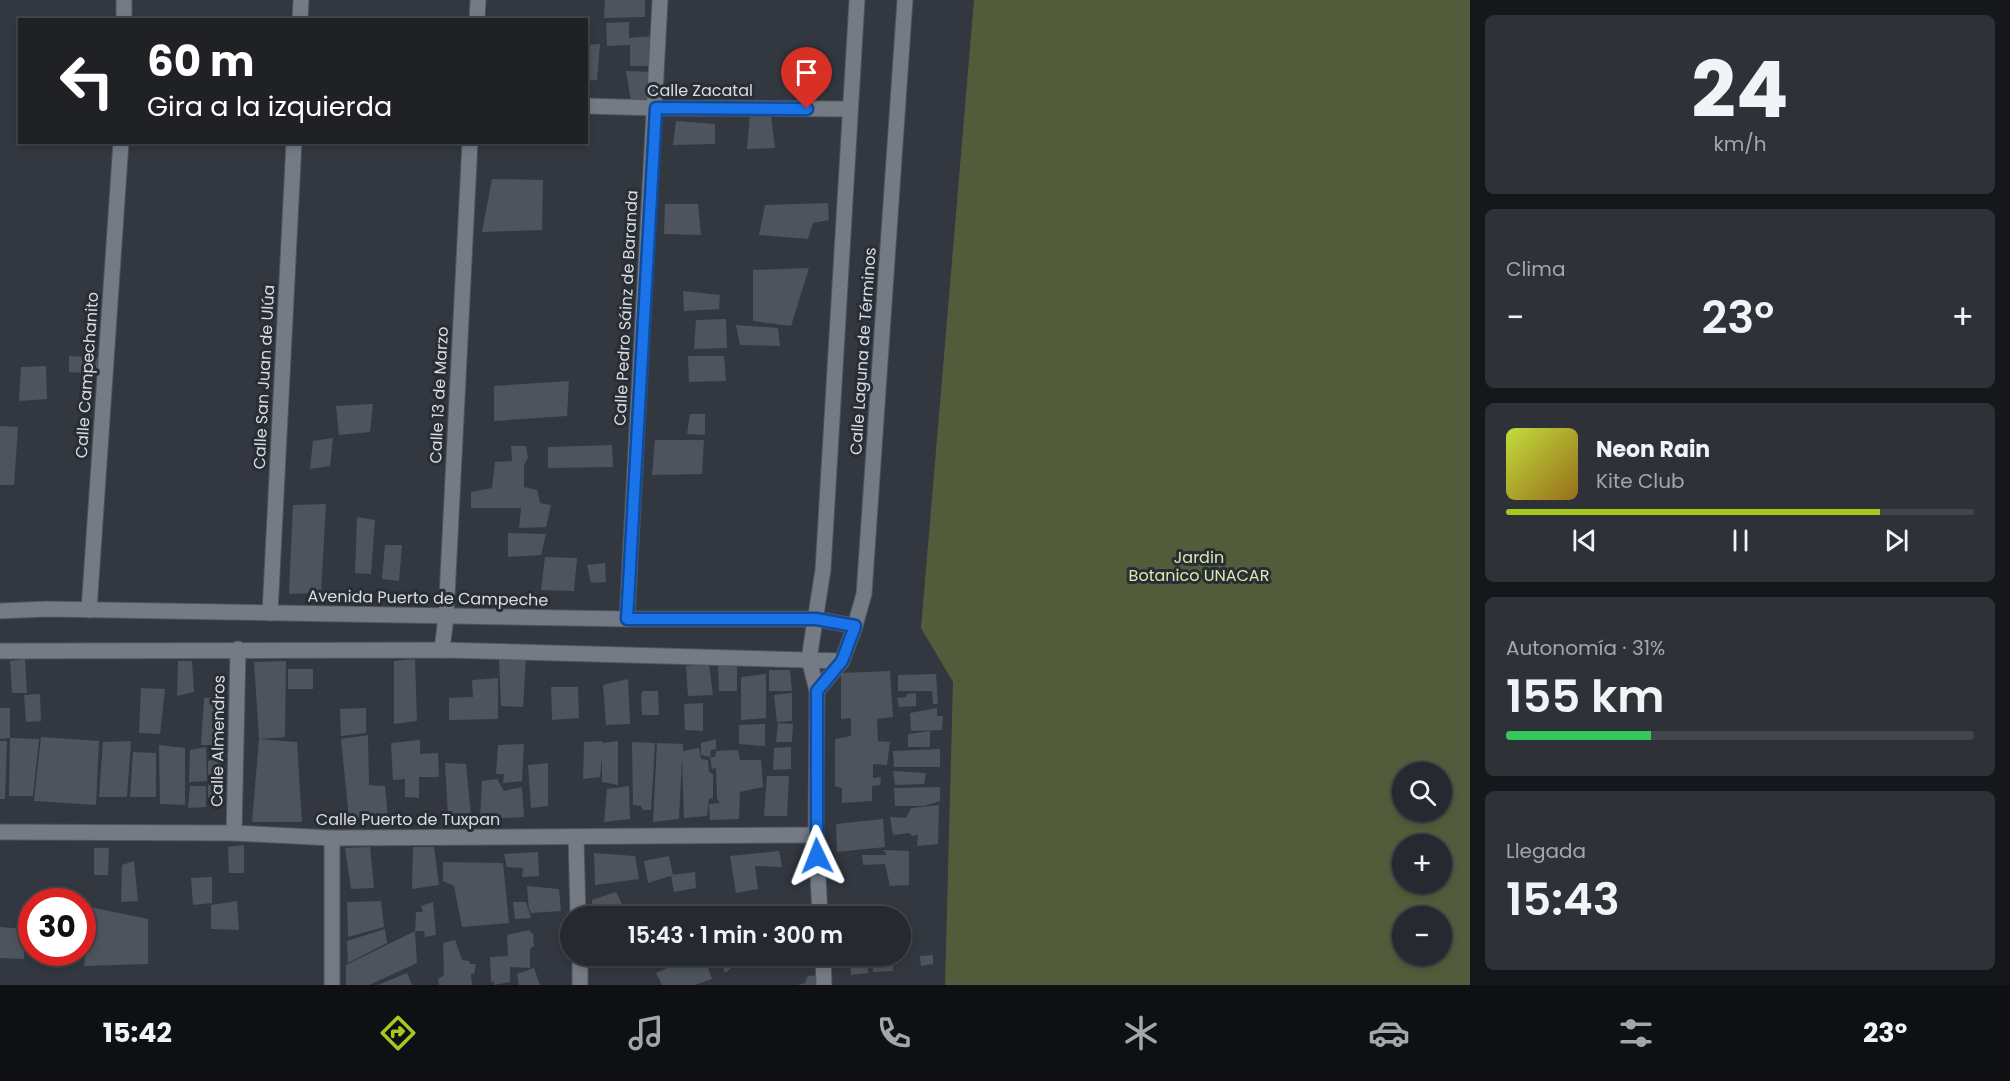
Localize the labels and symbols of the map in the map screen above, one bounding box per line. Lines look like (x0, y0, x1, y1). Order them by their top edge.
pin (781, 47, 832, 109)
street label: Calle Zacatal (647, 79, 753, 102)
street label: Calle Pedro Sáinz de Baranda (608, 190, 644, 426)
street label: Calle Laguna de Términos (844, 246, 882, 456)
street label: Calle San Juan de Ulúa (248, 284, 280, 470)
street label: Calle Campechanito (70, 291, 104, 459)
street label: Calle 13 de Marzo (424, 326, 454, 464)
park label: Jardin Botanico UNACAR (1129, 546, 1269, 587)
street label: Avenida Puerto de Campeche (307, 584, 549, 612)
street label: Calle Almendros (205, 675, 231, 807)
street label: Calle Puerto de Tuxpan (316, 808, 500, 831)
position arrow (785, 824, 849, 888)
speed limit sign: 30 (18, 888, 96, 966)

